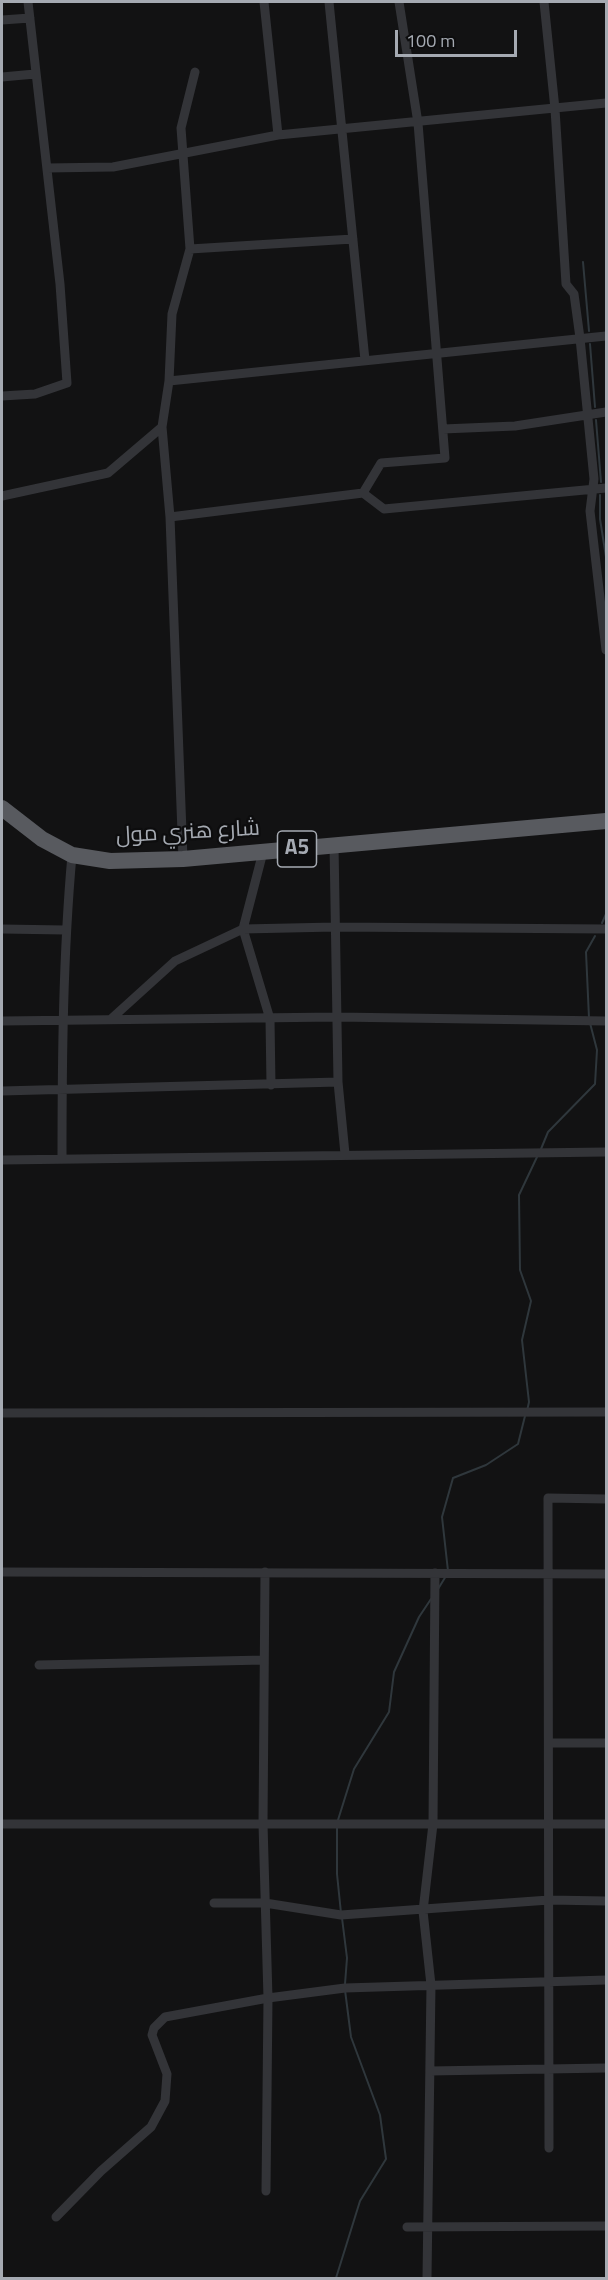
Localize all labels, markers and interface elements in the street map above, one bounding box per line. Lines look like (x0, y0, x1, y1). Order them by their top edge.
scale bar (398, 18, 520, 56)
text: 100 m (406, 27, 455, 54)
street label: شارع هنري مول (115, 816, 261, 850)
road number: A5 (278, 831, 316, 867)

